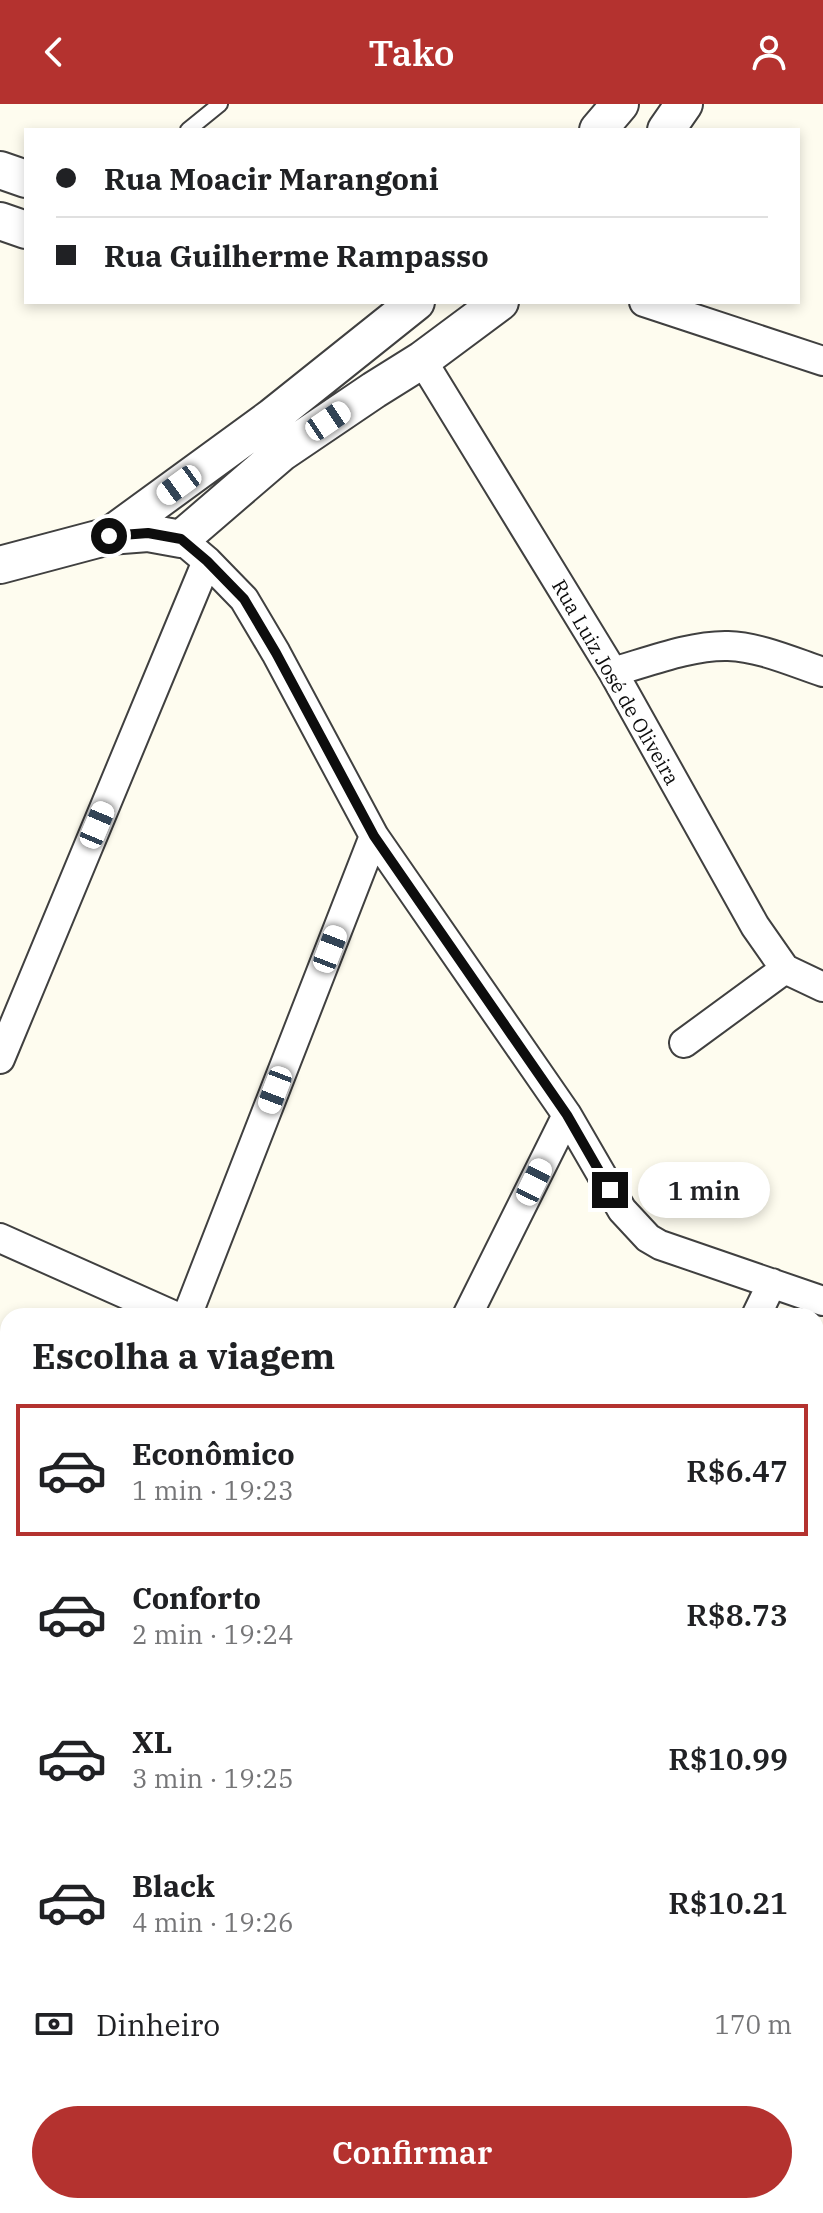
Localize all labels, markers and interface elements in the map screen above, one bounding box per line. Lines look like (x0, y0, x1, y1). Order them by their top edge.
text: Tako (369, 29, 454, 76)
icon: back (32, 30, 76, 74)
icon: person (747, 30, 791, 74)
text: Rua Moacir Marangoni (104, 159, 439, 198)
text: Rua Guilherme Rampasso (104, 236, 489, 275)
car (301, 398, 355, 444)
car (153, 461, 205, 509)
route start (91, 518, 127, 554)
street label: Rua Luiz José de Oliveira (546, 574, 686, 790)
car (77, 798, 117, 852)
car (310, 922, 350, 976)
car (255, 1063, 295, 1117)
car (513, 1155, 555, 1209)
callout: 1 min (638, 1162, 770, 1218)
route end (592, 1172, 628, 1208)
text: 1 min (668, 1173, 740, 1207)
text: Escolha a viagem (32, 1332, 335, 1379)
icon: car (36, 1434, 108, 1506)
text: Econômico (132, 1434, 295, 1473)
text: R$6.47 (686, 1451, 788, 1490)
text: 1 min · 19:23 (132, 1473, 294, 1507)
icon: car (36, 1578, 108, 1650)
text: Conforto (132, 1578, 261, 1617)
text: R$8.73 (686, 1595, 788, 1634)
text: 2 min · 19:24 (132, 1617, 294, 1651)
icon: car (36, 1722, 108, 1794)
text: XL (132, 1722, 172, 1761)
text: R$10.99 (668, 1739, 788, 1778)
text: 3 min · 19:25 (132, 1761, 294, 1795)
icon: car (36, 1866, 108, 1938)
text: Black (132, 1866, 215, 1905)
text: R$10.21 (668, 1883, 788, 1922)
text: 4 min · 19:26 (132, 1905, 294, 1939)
icon: cash (32, 2002, 76, 2046)
text: Dinheiro (96, 2005, 220, 2044)
text: 170 m (714, 2007, 792, 2041)
button: Confirmar (32, 2106, 792, 2198)

